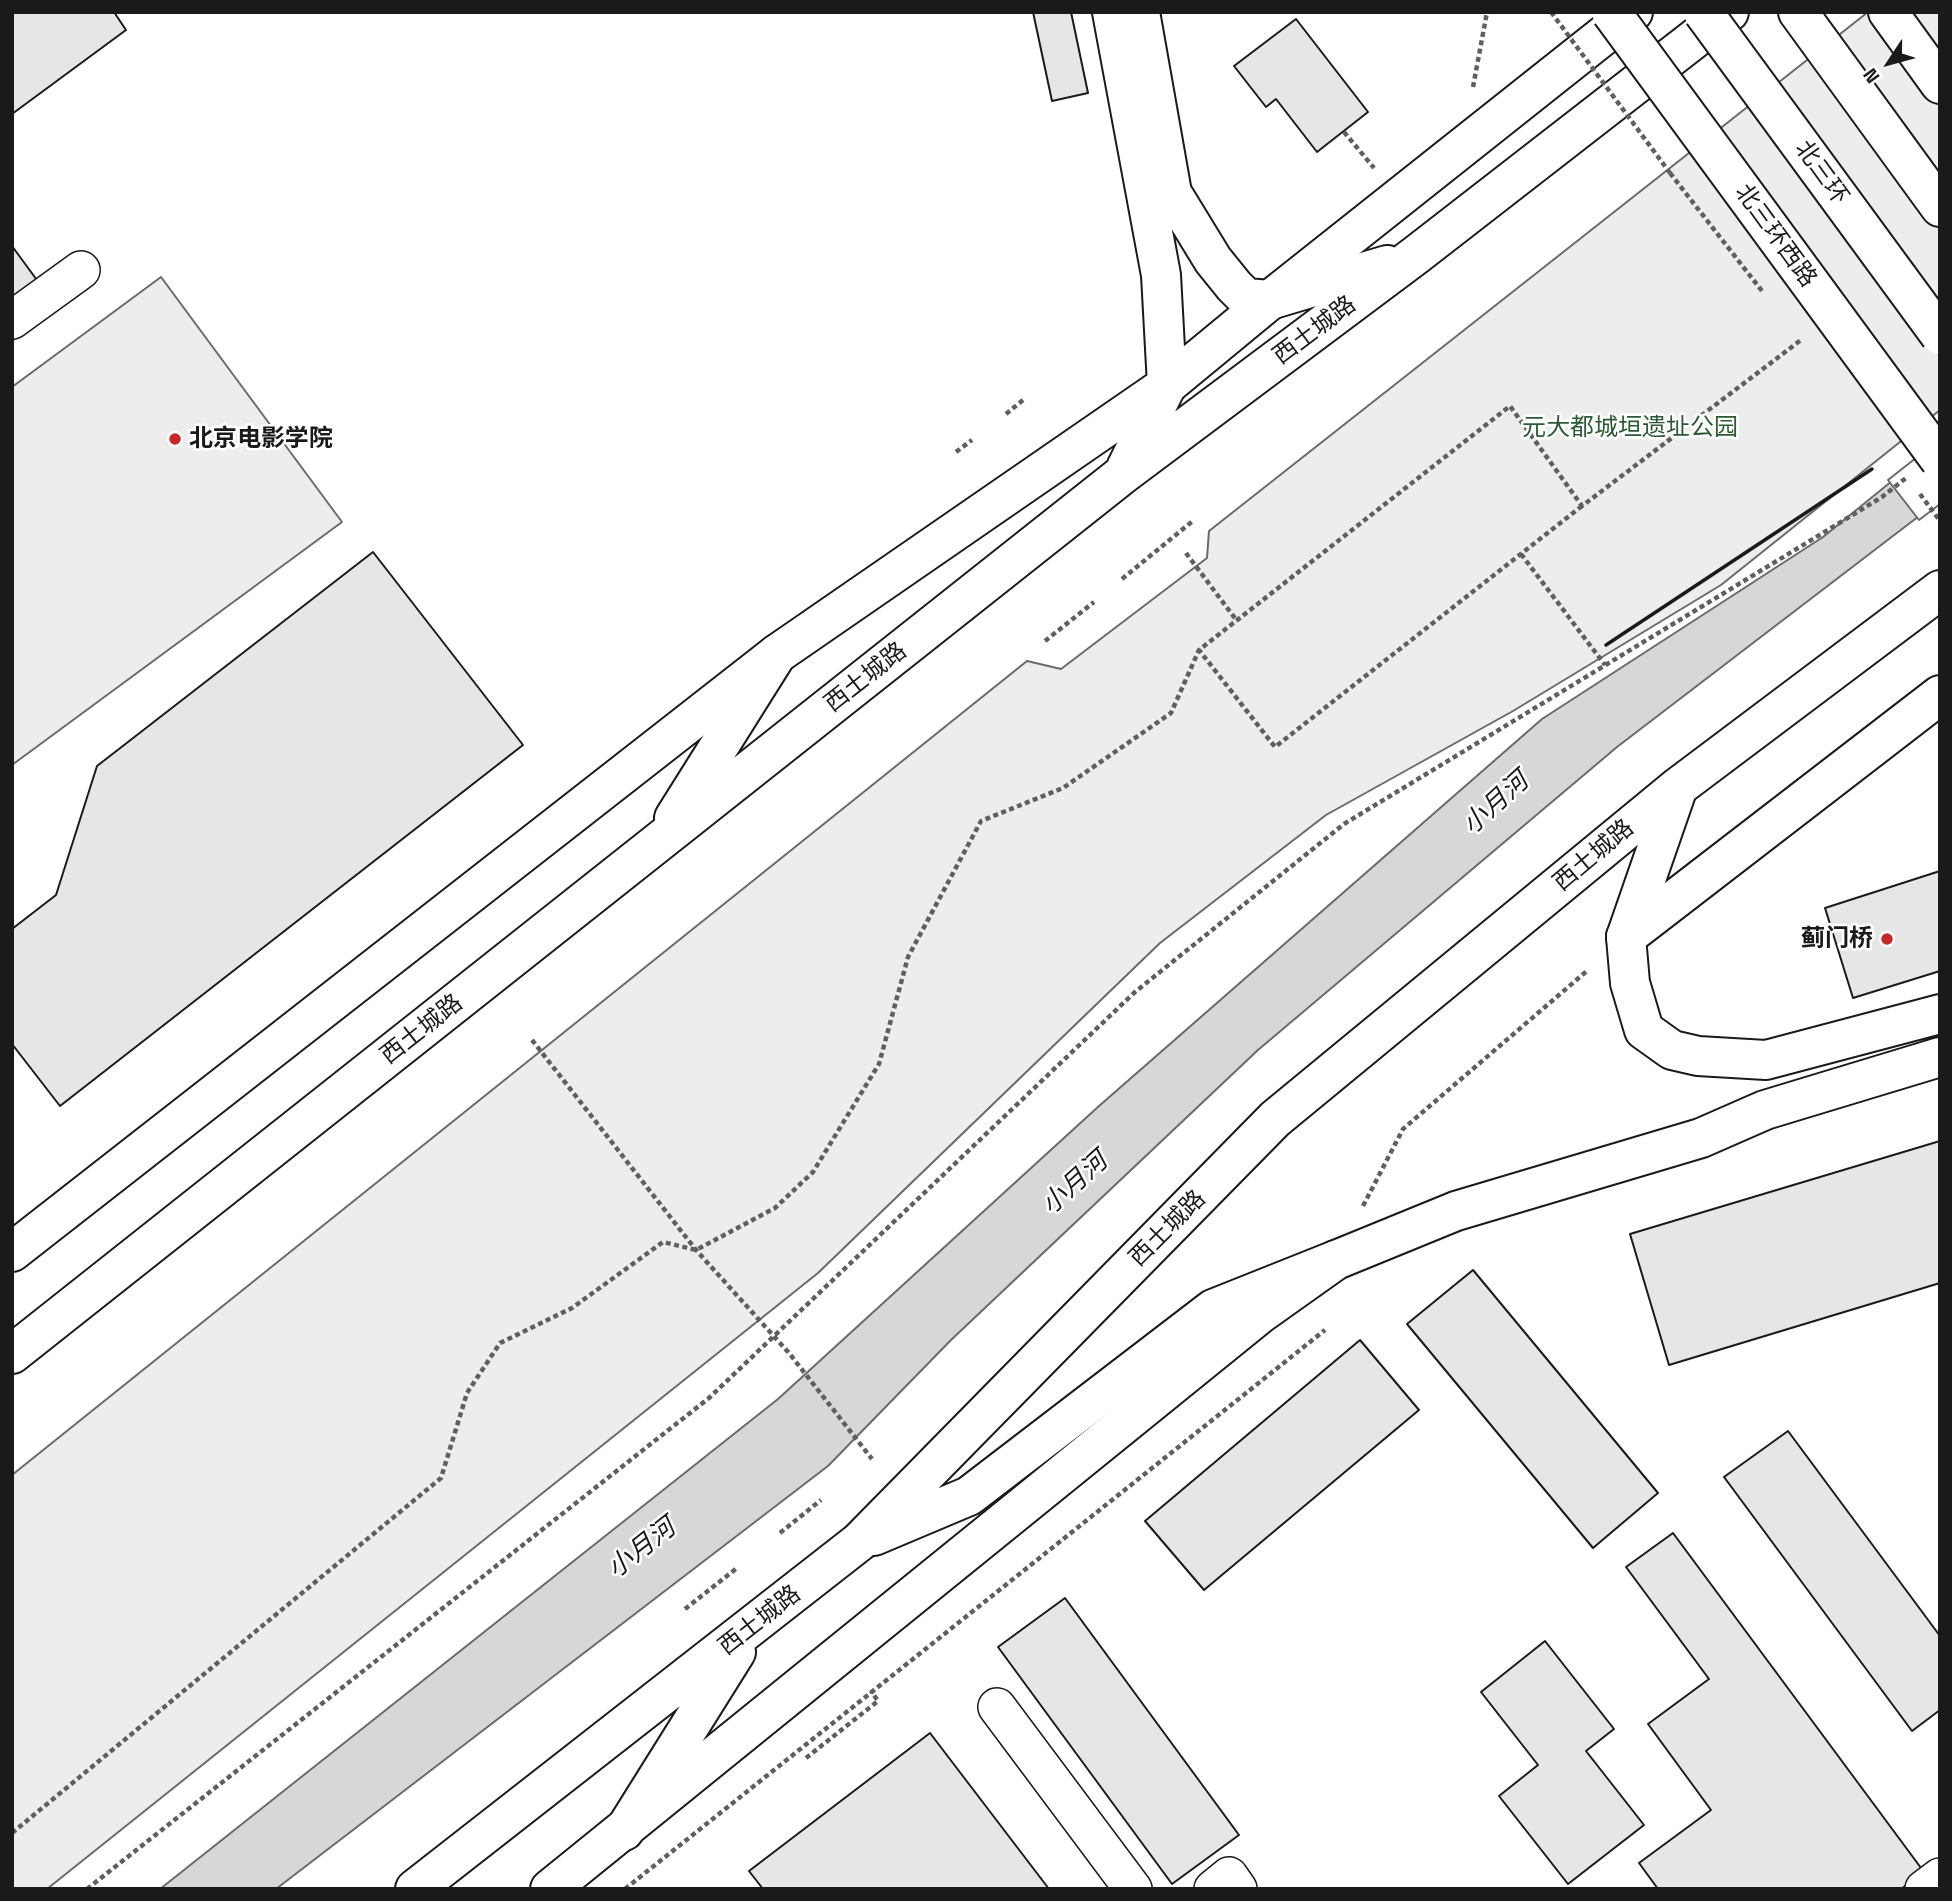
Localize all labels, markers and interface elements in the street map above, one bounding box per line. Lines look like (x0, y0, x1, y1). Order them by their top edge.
north arrow (1854, 28, 1924, 98)
text: N (1858, 63, 1885, 88)
street label: 北三环 (1788, 135, 1854, 211)
street label: 北三环西路 (1728, 179, 1822, 293)
street label: 西土城路 (1268, 291, 1362, 371)
park label: 元大都城垣遗址公园 (1522, 414, 1738, 442)
place label: 北京电影学院 (189, 425, 333, 453)
marker: 北京电影学院 (167, 431, 183, 447)
street label: 西土城路 (819, 637, 913, 719)
water label: 小月河 (1457, 766, 1535, 842)
street label: 西土城路 (1548, 814, 1640, 898)
place label: 蓟门桥 (1801, 925, 1873, 953)
marker: 蓟门桥 (1879, 931, 1895, 947)
street label: 西土城路 (375, 989, 469, 1071)
water label: 小月河 (1036, 1146, 1114, 1222)
street label: 西土城路 (1124, 1185, 1212, 1273)
water label: 小月河 (602, 1513, 682, 1585)
street label: 西土城路 (713, 1580, 807, 1662)

